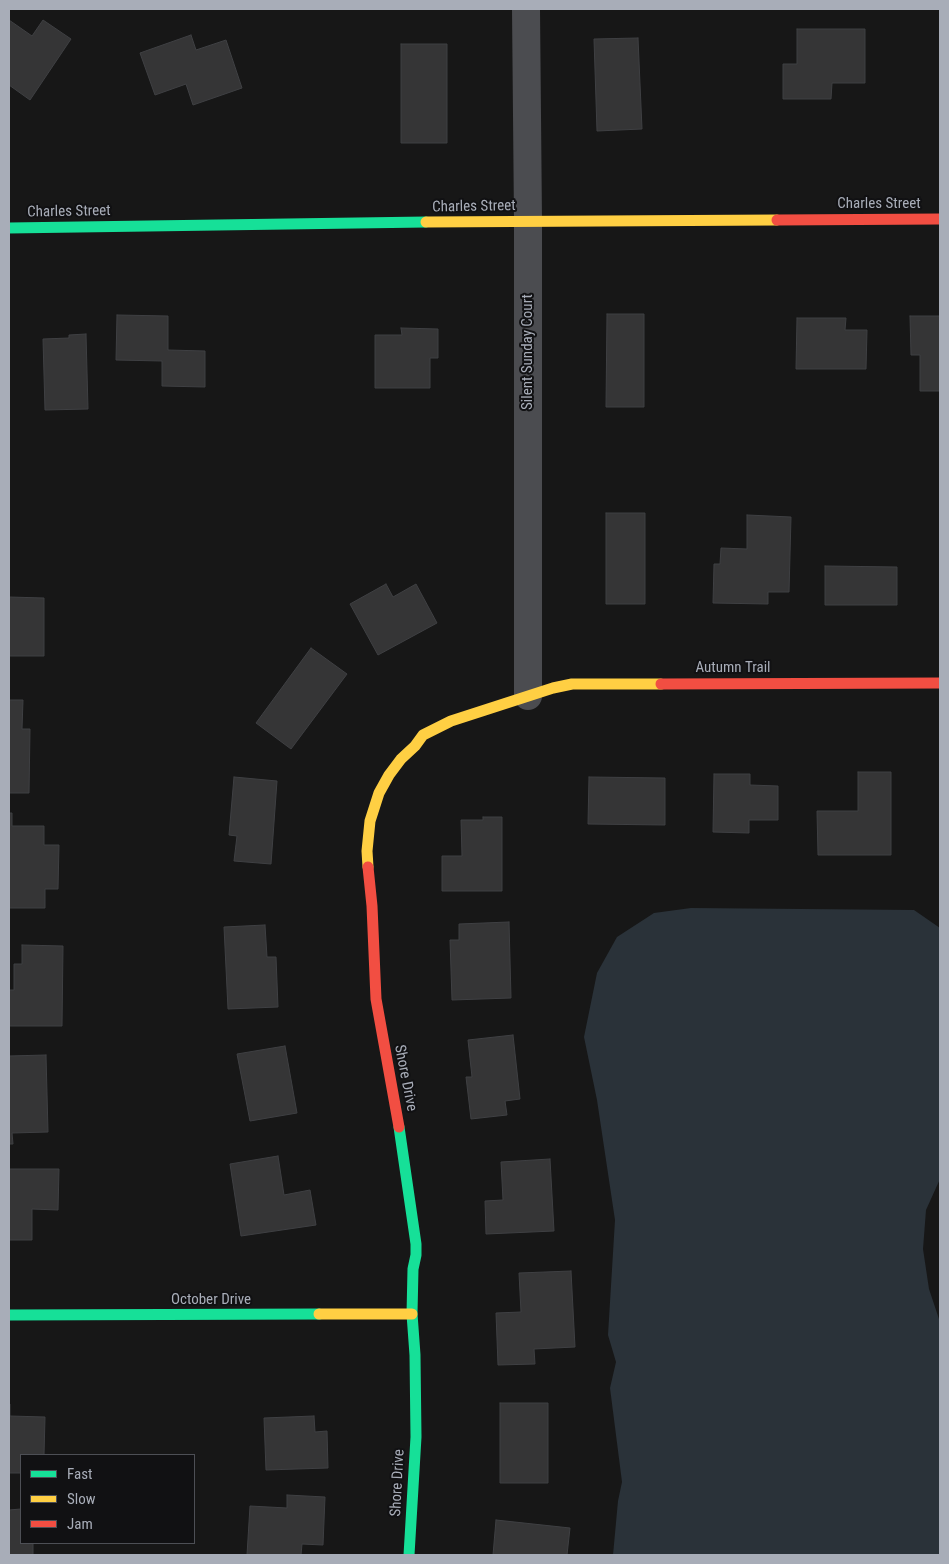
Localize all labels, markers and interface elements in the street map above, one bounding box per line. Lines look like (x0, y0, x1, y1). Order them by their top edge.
street label: Charles Street (837, 195, 921, 213)
street label: Charles Street (432, 197, 516, 217)
street label: Charles Street (27, 202, 111, 222)
street label: Silent Sunday Court (519, 294, 537, 410)
street label: Autumn Trail (695, 659, 771, 677)
street label: Shore Drive (390, 1043, 420, 1113)
street label: October Drive (171, 1291, 251, 1309)
street label: Shore Drive (387, 1449, 409, 1517)
legend (20, 1454, 195, 1544)
text: Fast (67, 1465, 92, 1483)
text: Slow (67, 1490, 96, 1508)
text: Jam (67, 1515, 93, 1533)

